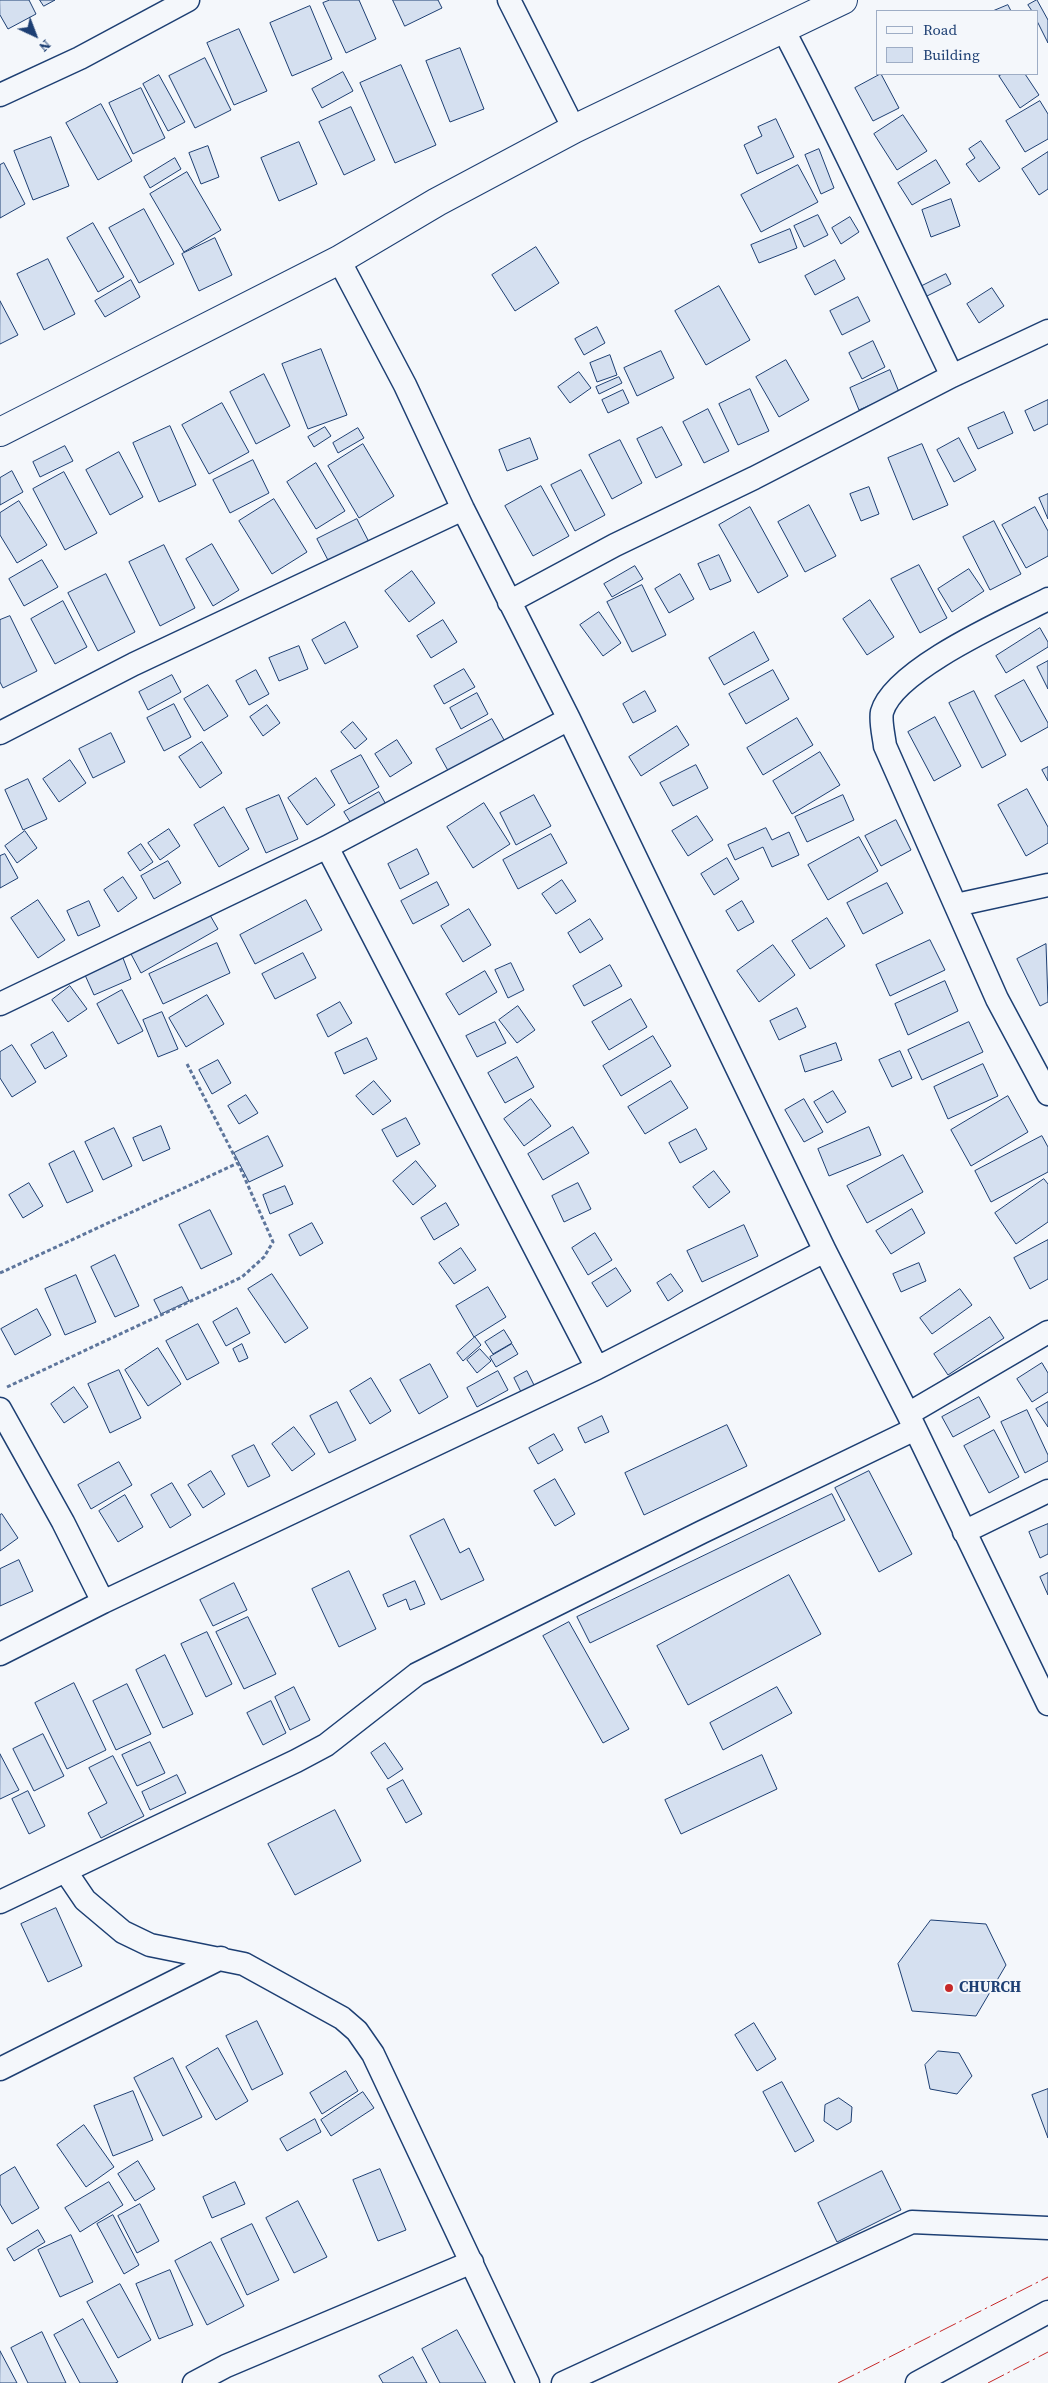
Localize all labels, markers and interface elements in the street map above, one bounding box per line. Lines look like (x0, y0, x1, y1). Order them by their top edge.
north arrow (10, 10, 60, 60)
legend (876, 10, 1038, 75)
text: Road (923, 19, 957, 40)
text: N (35, 35, 56, 57)
text: Building (923, 44, 980, 65)
place label: CHURCH (959, 1979, 1021, 1997)
marker: CHURCH (943, 1982, 955, 1994)

